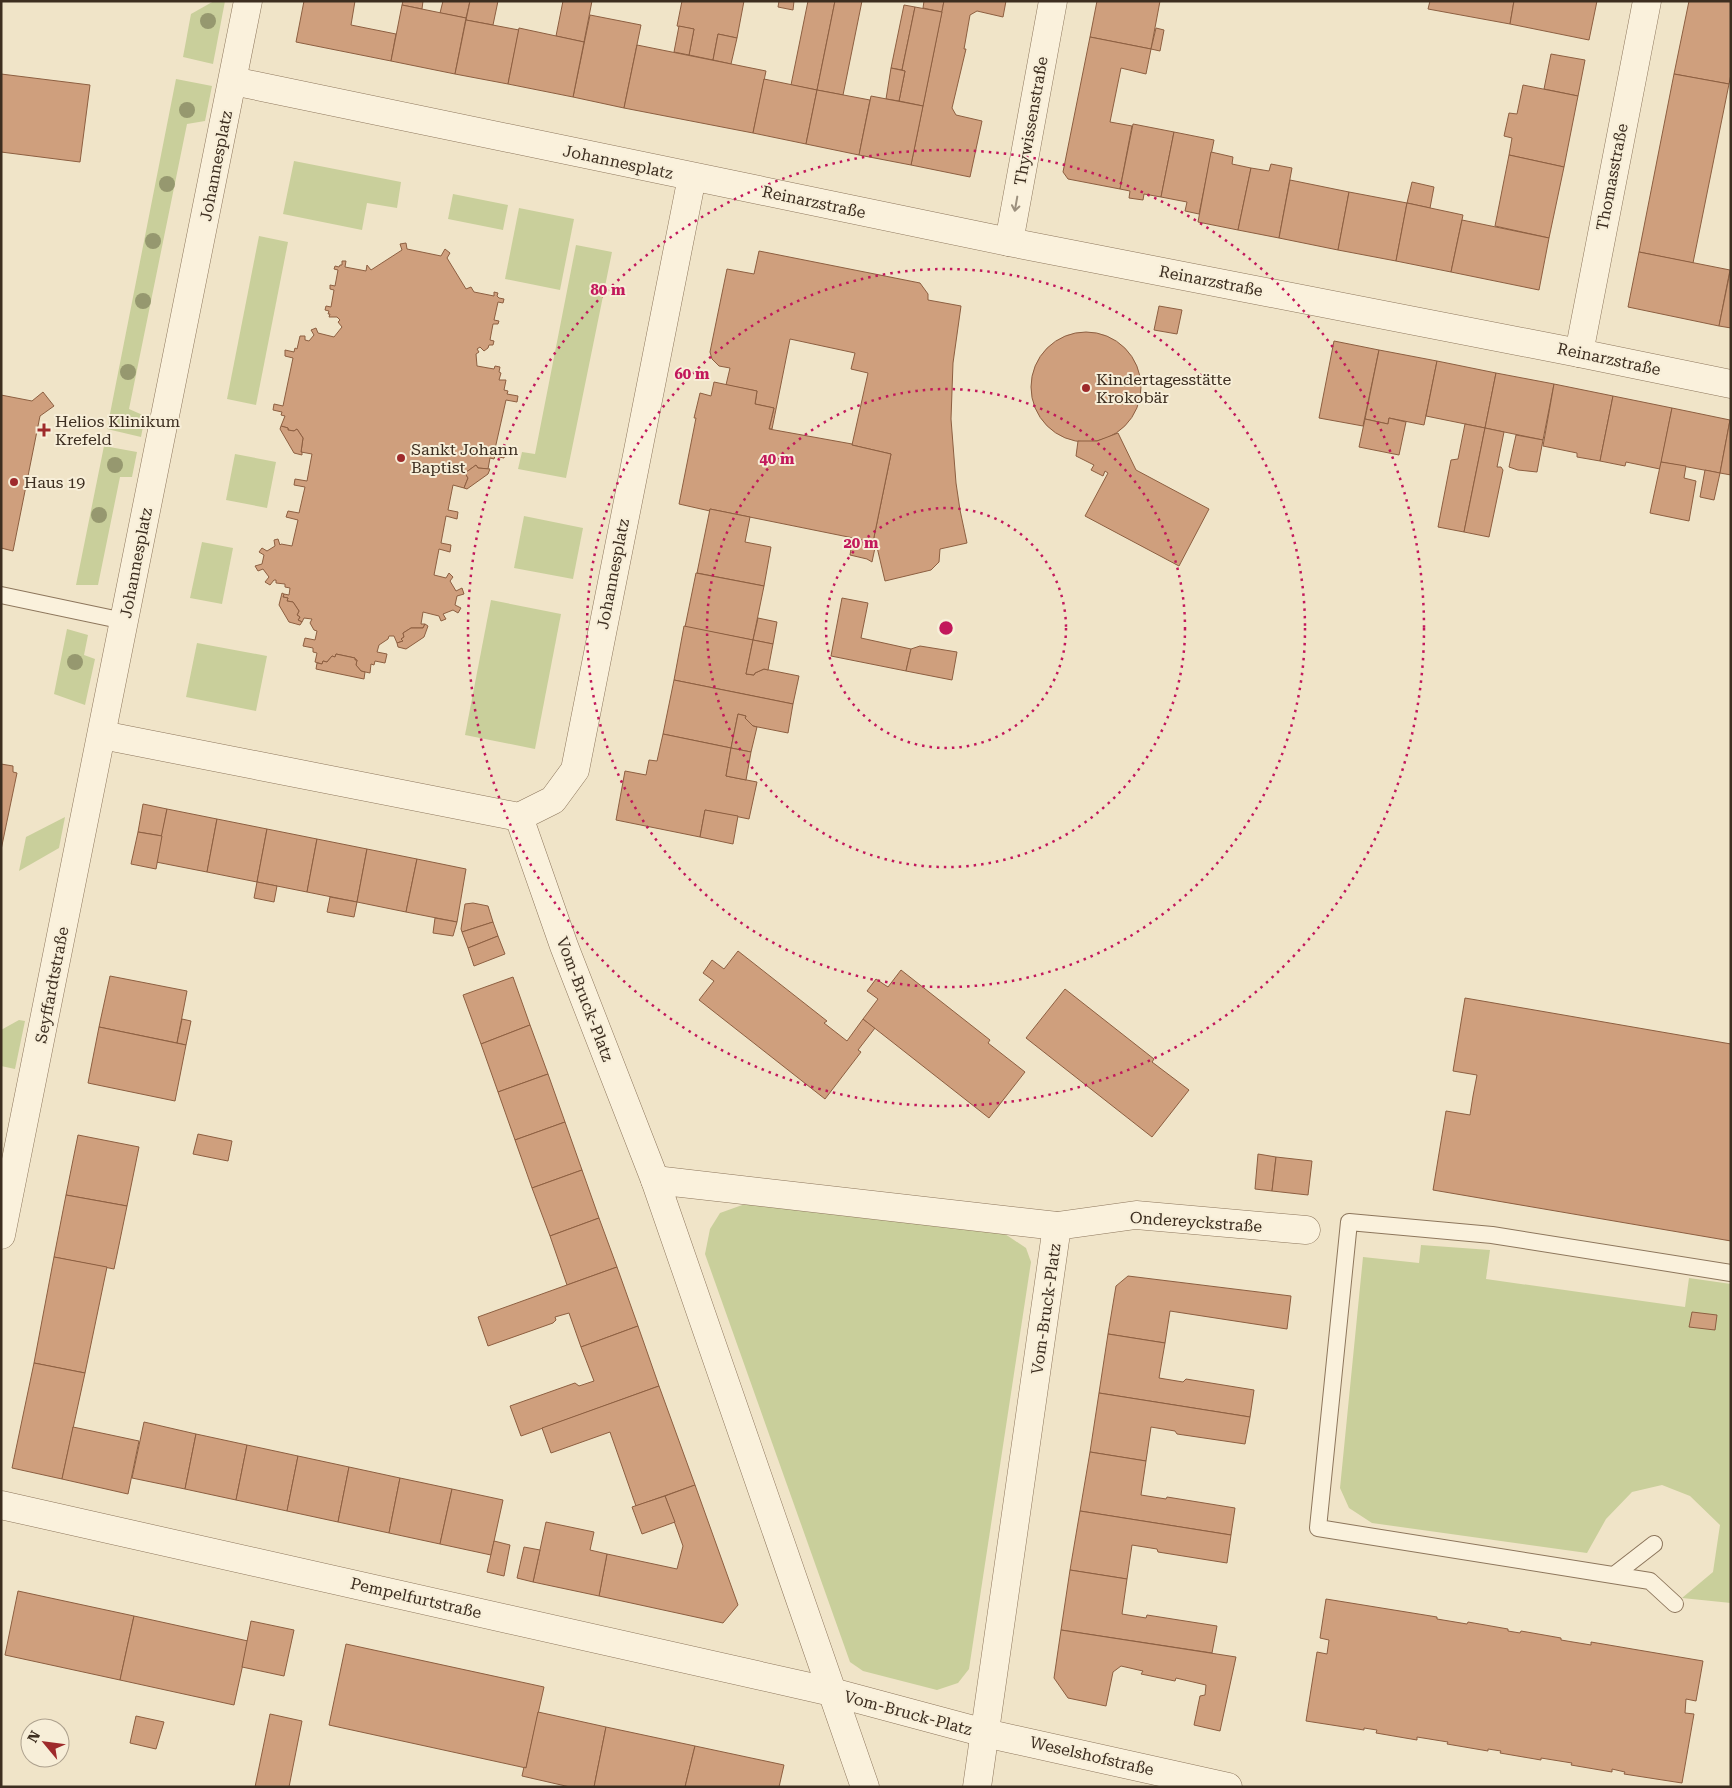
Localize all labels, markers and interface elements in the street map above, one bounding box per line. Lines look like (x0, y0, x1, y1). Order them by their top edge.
street label: Thywissenstraße (1010, 55, 1052, 187)
street label: Johannesplatz (196, 109, 236, 223)
street label: Thomasstraße (1592, 121, 1632, 232)
street label: Johannesplatz (561, 141, 675, 183)
street label: Reinarzstraße (760, 182, 868, 222)
one-way arrow (1010, 196, 1020, 212)
street label: Reinarzstraße (1157, 262, 1265, 300)
text: 80 m (590, 281, 626, 299)
street label: Reinarzstraße (1555, 339, 1663, 379)
text: 60 m (674, 365, 710, 383)
place label: Kindertagesstätte Krokobär (1096, 370, 1231, 407)
marker: Kindertagesstätte Krokobär (1080, 382, 1092, 394)
place label: Helios Klinikum Krefeld (55, 412, 180, 449)
marker: Helios Klinikum Krefeld (37, 423, 51, 437)
place label: Sankt Johann Baptist (411, 440, 518, 477)
text: 40 m (759, 450, 795, 468)
marker: Sankt Johann Baptist (395, 452, 407, 464)
place label: Haus 19 (24, 473, 85, 492)
marker: Haus 19 (8, 476, 20, 488)
street label: Johannesplatz (116, 506, 156, 620)
street label: Johannesplatz (593, 517, 633, 631)
text: 20 m (843, 534, 879, 552)
centre of rings (937, 619, 955, 637)
street label: Seyffardtstraße (31, 925, 73, 1045)
street label: Vom-Bruck-Platz (553, 934, 618, 1064)
street label: Ondereyckstraße (1129, 1208, 1263, 1236)
street label: Vom-Bruck-Platz (1027, 1242, 1065, 1376)
street label: Pempelfurtstraße (349, 1574, 484, 1622)
street label: Vom-Bruck-Platz (842, 1687, 975, 1739)
north arrow (20, 1718, 70, 1768)
text: N (24, 1728, 43, 1745)
street label: Weselshofstraße (1028, 1733, 1156, 1780)

